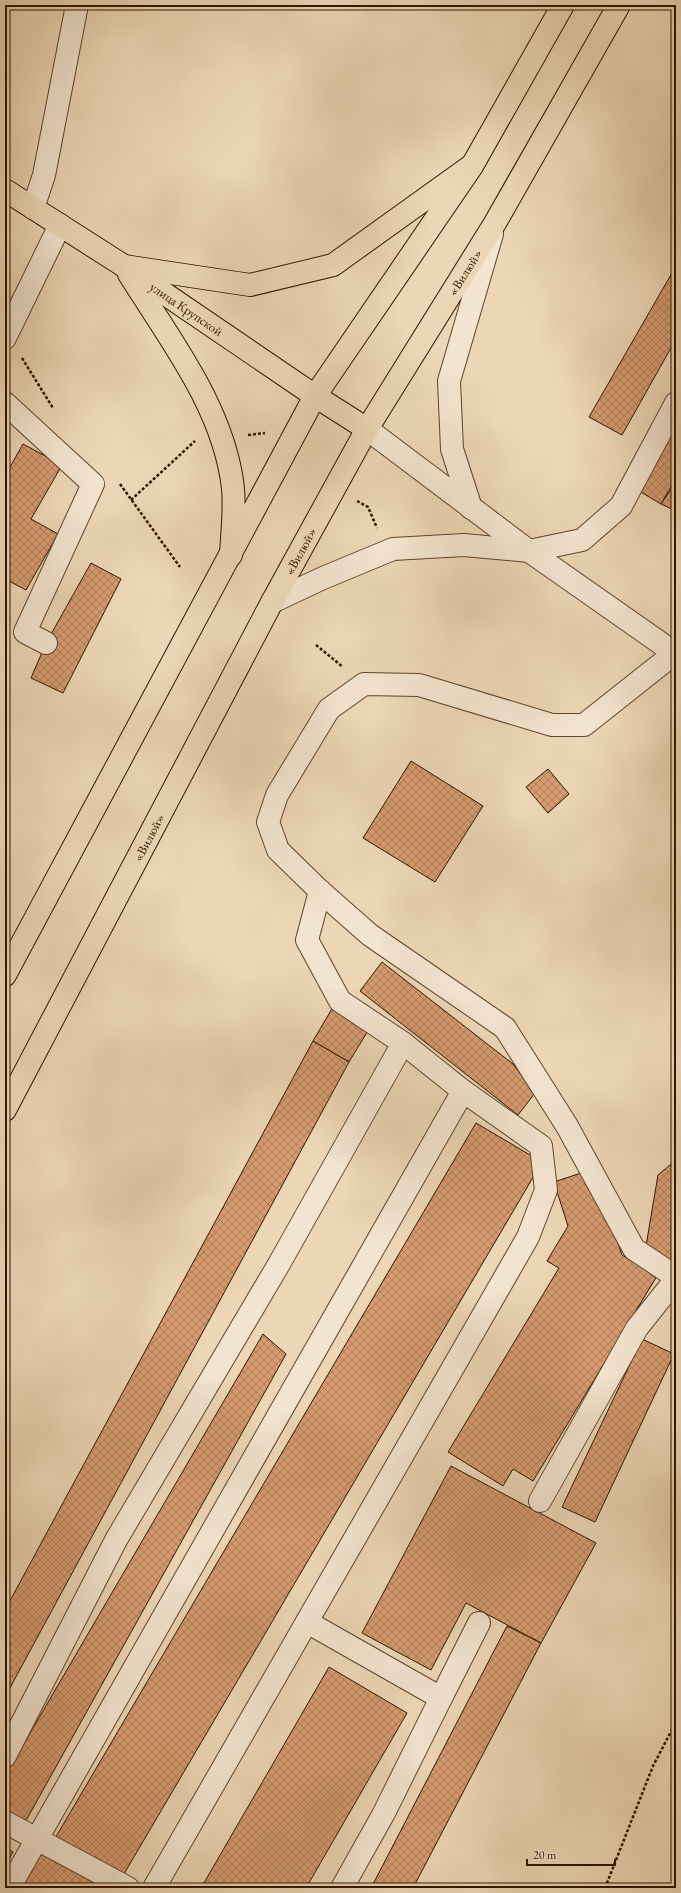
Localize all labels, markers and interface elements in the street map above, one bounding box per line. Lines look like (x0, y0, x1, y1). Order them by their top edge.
street label: «Вилюй» (444, 246, 485, 299)
street label: улица Крупской (147, 278, 227, 340)
street label: «Вилюй» (280, 524, 320, 578)
street label: «Вилюй» (129, 811, 168, 864)
scale bar (527, 1841, 615, 1867)
text: 20 m (533, 1847, 557, 1863)

